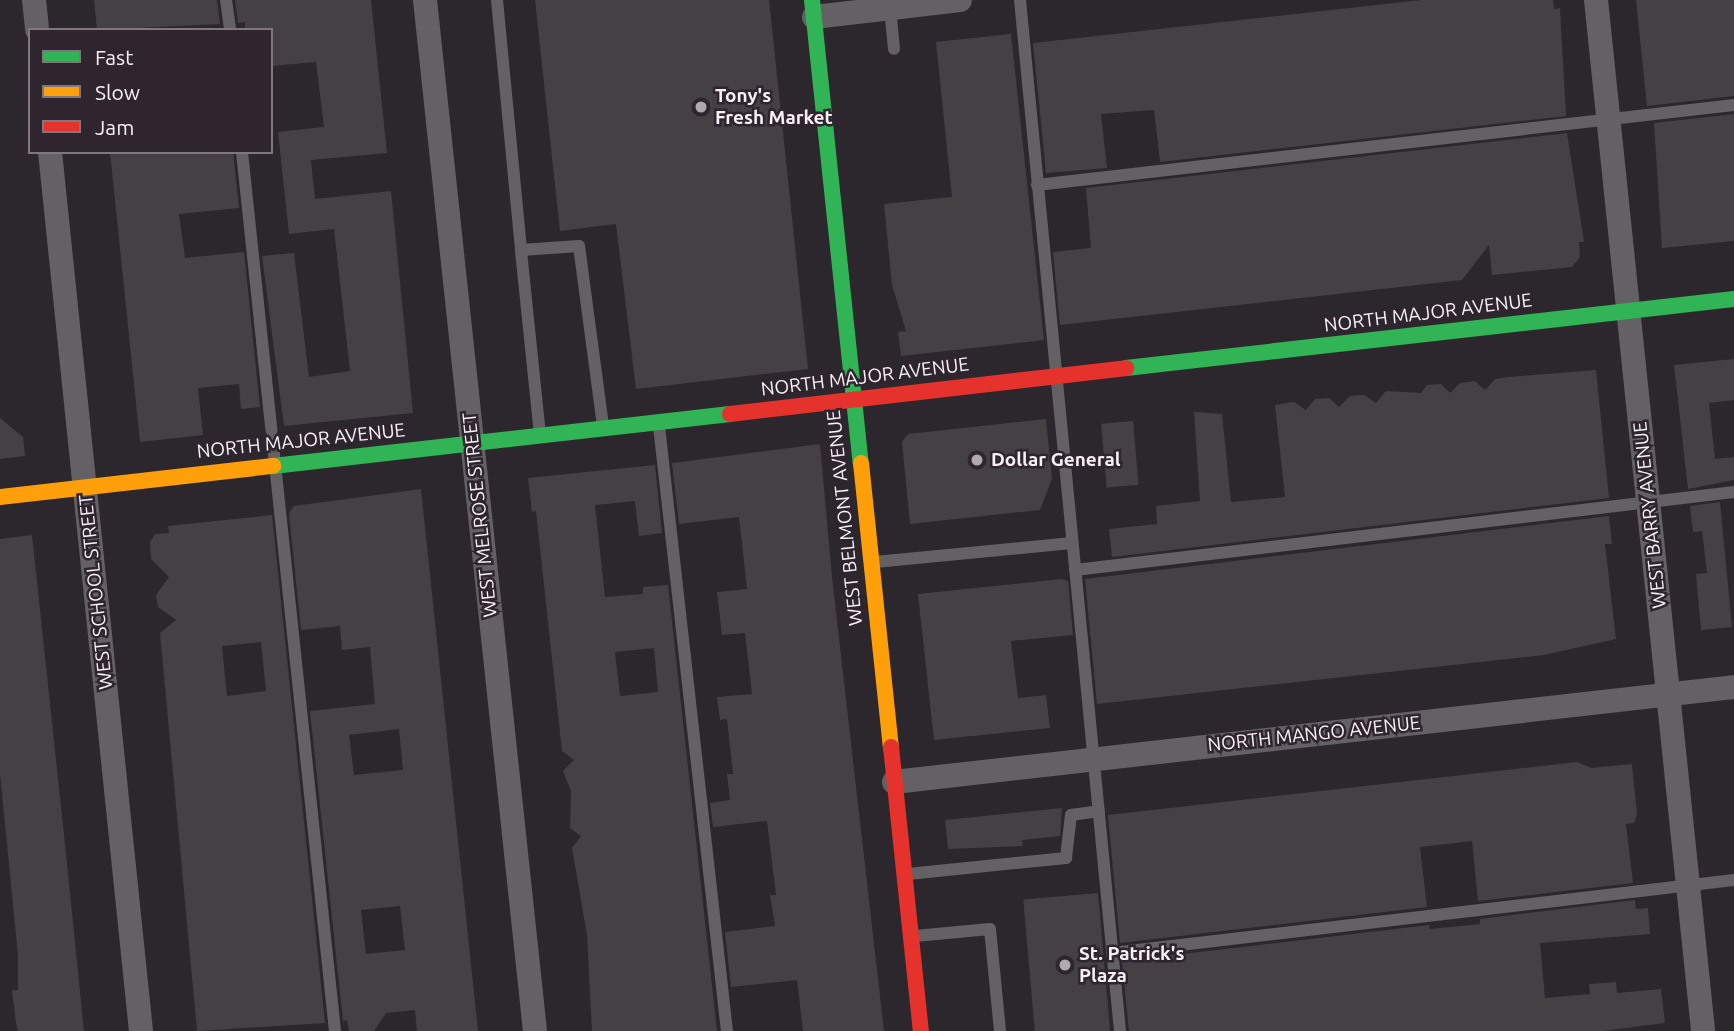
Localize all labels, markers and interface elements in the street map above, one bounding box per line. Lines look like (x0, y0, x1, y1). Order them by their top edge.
legend (28, 28, 273, 154)
text: Fast (95, 45, 133, 69)
text: Slow (95, 80, 140, 104)
place label: Tony's Fresh Market (715, 85, 833, 129)
marker: Tony's Fresh Market (693, 99, 709, 115)
text: Jam (95, 115, 134, 139)
street label: NORTH MAJOR AVENUE (1323, 289, 1533, 337)
street label: NORTH MAJOR AVENUE (760, 353, 970, 401)
street label: WEST BELMONT AVENUE (822, 409, 868, 627)
street label: WEST MELROSE STREET (458, 412, 502, 618)
street label: NORTH MAJOR AVENUE (196, 419, 406, 463)
street label: WEST BARRY AVENUE (1629, 421, 1671, 609)
place label: Dollar General (991, 449, 1121, 471)
marker: Dollar General (969, 452, 985, 468)
street label: WEST SCHOOL STREET (74, 494, 118, 690)
street label: NORTH MANGO AVENUE (1207, 711, 1421, 757)
place label: St. Patrick's Plaza (1079, 943, 1184, 987)
marker: St. Patrick's Plaza (1057, 957, 1073, 973)

